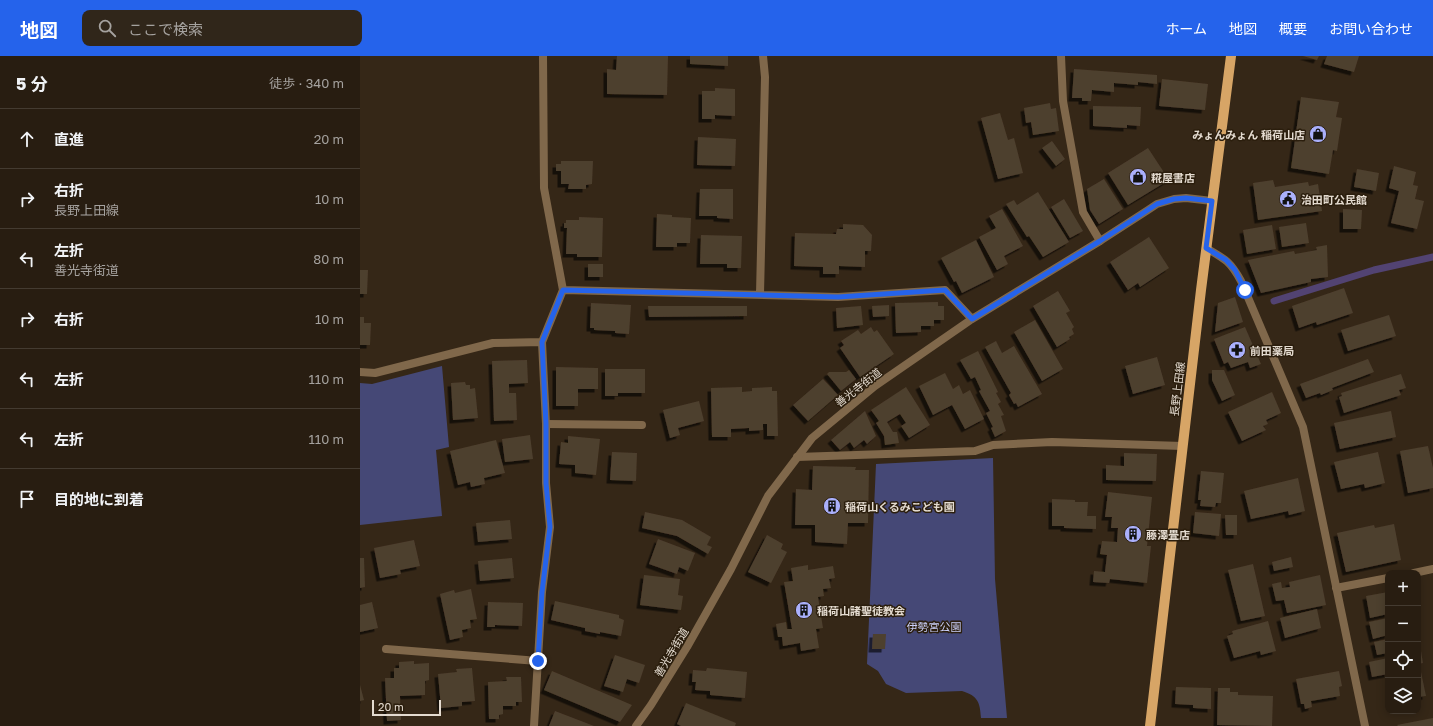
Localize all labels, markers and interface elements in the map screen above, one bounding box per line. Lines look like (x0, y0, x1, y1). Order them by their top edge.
search box (82, 10, 362, 46)
icon: search (96, 17, 118, 39)
text: 地図 (20, 18, 58, 41)
text: ここで検索 (128, 20, 203, 38)
text: ホーム (1165, 20, 1207, 37)
text: 地図 (1229, 20, 1257, 37)
text: 概要 (1279, 20, 1307, 37)
text: お問い合わせ (1329, 20, 1413, 37)
text: 5 分 (16, 73, 48, 94)
text: 徒歩 · 340 m (269, 75, 344, 91)
shop icon: みょんみょん 稲荷山店 (1308, 124, 1328, 144)
icon: ahead (16, 128, 38, 150)
place label: みょんみょん 稲荷山店 (1192, 128, 1305, 141)
text: 直進 (54, 130, 84, 148)
text: 20 m (314, 131, 344, 147)
shop icon: 糀屋書店 (1128, 167, 1148, 187)
place label: 糀屋書店 (1151, 171, 1195, 184)
text: 右折 (54, 181, 84, 199)
icon: right (16, 188, 38, 210)
public building icon: 治田町公民館 (1278, 189, 1298, 209)
text: 10 m (315, 191, 344, 207)
place label: 治田町公民館 (1301, 193, 1367, 206)
text: 長野上田線 (54, 202, 119, 218)
text: 左折 (54, 241, 84, 259)
icon: left (16, 248, 38, 270)
text: 80 m (313, 251, 344, 267)
text: 善光寺街道 (54, 262, 119, 278)
route start (1236, 281, 1254, 299)
icon: right (16, 308, 38, 330)
text: 右折 (54, 310, 84, 328)
text: 10 m (315, 311, 344, 327)
pharmacy icon: 前田薬局 (1227, 340, 1247, 360)
place label: 前田薬局 (1250, 344, 1294, 357)
street label: 長野上田線 (1167, 361, 1187, 417)
street label: 善光寺街道 (832, 365, 884, 409)
icon: left (16, 368, 38, 390)
text: 左折 (54, 370, 84, 388)
text: 110 m (309, 371, 344, 387)
icon: left (16, 428, 38, 450)
text: 左折 (54, 430, 84, 448)
text: 110 m (309, 431, 344, 447)
icon: arrive (16, 488, 38, 510)
text: 目的地に到着 (54, 490, 144, 508)
building icon: 稲荷山くるみこども園 (822, 496, 842, 516)
place label: 稲荷山くるみこども園 (845, 500, 955, 513)
building icon: 藤澤畳店 (1123, 524, 1143, 544)
place label: 藤澤畳店 (1146, 528, 1190, 541)
map controls (1385, 570, 1421, 714)
button: + (1385, 570, 1421, 606)
building icon: 稲荷山諸聖徒教会 (794, 600, 814, 620)
place label: 稲荷山諸聖徒教会 (817, 604, 905, 617)
button: − (1385, 606, 1421, 642)
park label: 伊勢宮公園 (907, 620, 962, 633)
street label: 善光寺街道 (651, 625, 691, 679)
button: locate (1385, 642, 1421, 678)
route end (529, 652, 547, 670)
button: layers (1385, 678, 1421, 714)
scale bar (372, 698, 441, 717)
text: 20 m (378, 700, 404, 713)

